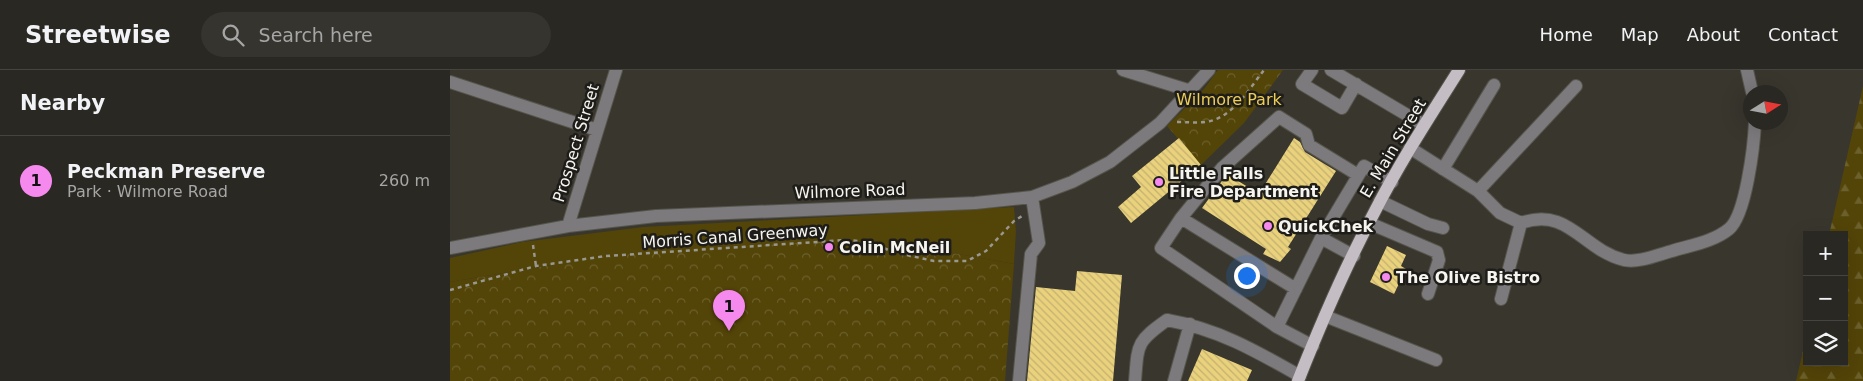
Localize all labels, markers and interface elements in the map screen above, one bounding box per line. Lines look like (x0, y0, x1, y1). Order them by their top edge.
search box (201, 12, 551, 57)
text: Streetwise (25, 21, 171, 49)
icon: search (219, 21, 247, 49)
text: Search here (259, 24, 373, 46)
text: Home (1540, 24, 1593, 45)
text: Map (1621, 24, 1659, 45)
text: About (1687, 24, 1740, 45)
text: Contact (1768, 24, 1838, 45)
street label: Prospect Street (549, 82, 603, 204)
north arrow (1743, 85, 1788, 130)
park label: Wilmore Park (1176, 90, 1282, 109)
text: Nearby (20, 91, 105, 115)
street label: E. Main Street (1356, 95, 1430, 201)
text: Peckman Preserve (67, 160, 266, 182)
place label: Little Falls Fire Department (1169, 164, 1319, 201)
text: 1 (30, 171, 42, 190)
text: 260 m (379, 171, 430, 190)
marker: Little Falls Fire Department (1153, 176, 1165, 188)
street label: Wilmore Road (794, 180, 906, 202)
text: Park · Wilmore Road (67, 182, 228, 201)
place label: QuickChek (1278, 217, 1374, 236)
street label: Morris Canal Greenway (642, 220, 828, 252)
marker: QuickChek (1262, 220, 1274, 232)
map controls (1803, 231, 1848, 366)
button: + (1803, 231, 1848, 276)
place label: Colin McNeil (839, 238, 950, 257)
marker: Colin McNeil (823, 241, 835, 253)
your location (1234, 263, 1260, 289)
place label: The Olive Bistro (1396, 268, 1540, 287)
marker: The Olive Bistro (1380, 271, 1392, 283)
button: − (1803, 276, 1848, 321)
pin: 1 (713, 290, 745, 331)
button: layers (1803, 321, 1848, 366)

